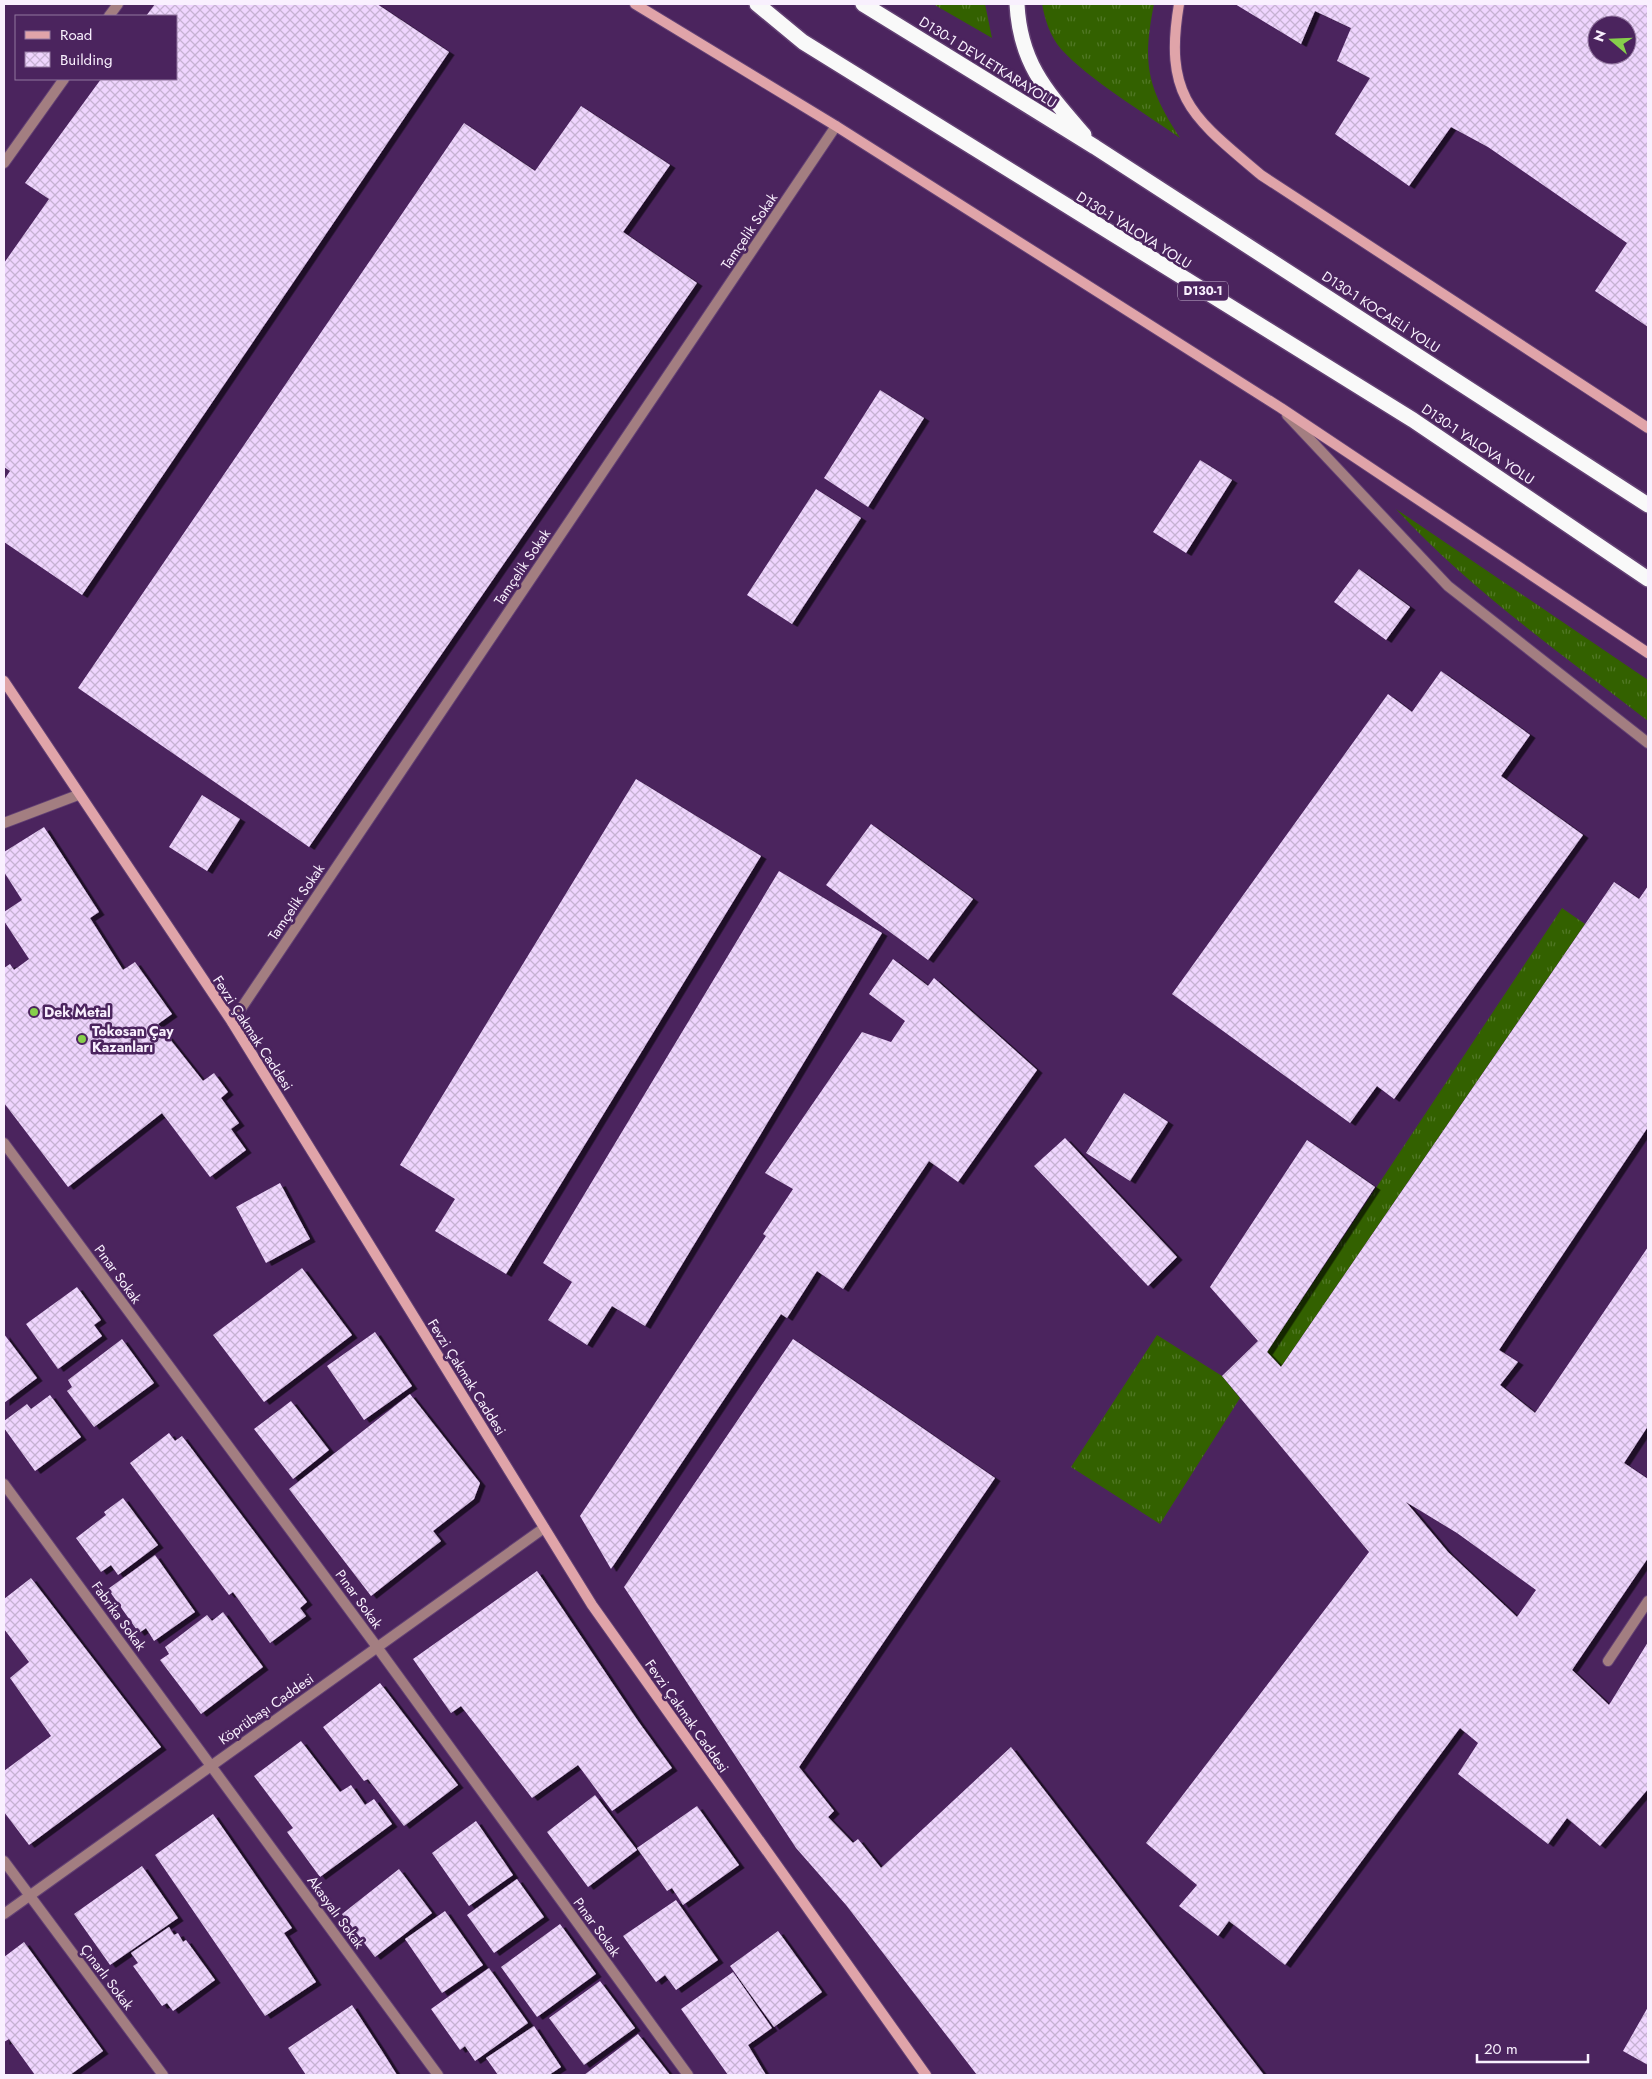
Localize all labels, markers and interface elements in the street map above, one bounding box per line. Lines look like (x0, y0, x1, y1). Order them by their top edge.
street label: D130-1 DEVLETKARAYOLU (915, 11, 1061, 113)
legend (15, 15, 178, 80)
north arrow (1587, 15, 1637, 65)
text: Road (60, 24, 92, 46)
text: N (1588, 27, 1611, 44)
text: Building (60, 49, 112, 71)
street label: D130-1 YALOVA YOLU (1073, 187, 1195, 273)
street label: Tamçelik Sokak (716, 188, 782, 273)
street label: D130-1 KOCAELİ YOLU (1318, 266, 1444, 358)
road number: D130-1 (1178, 282, 1228, 300)
street label: D130-1 YALOVA YOLU (1418, 399, 1538, 489)
street label: Tamçelik Sokak (489, 524, 555, 609)
street label: Tamçelik Sokak (263, 859, 329, 944)
street label: Fevzi Çakmak Caddesi (208, 971, 298, 1095)
place label: Dek Metal (44, 1002, 111, 1022)
marker: Dek Metal (28, 1006, 40, 1018)
place label: Tokosan Çay Kazanları (92, 1021, 174, 1057)
marker: Tokosan Çay Kazanları (76, 1033, 88, 1045)
street label: Pınar Sokak (90, 1240, 147, 1308)
street label: Fevzi Çakmak Caddesi (423, 1315, 511, 1439)
street label: Pınar Sokak (331, 1565, 388, 1633)
street label: Fabrika Sokak (87, 1577, 151, 1655)
street label: Fevzi Çakmak Caddesi (640, 1655, 734, 1777)
street label: Köprübaşı Caddesi (214, 1669, 318, 1749)
street label: Akasyalı Sokak (303, 1871, 370, 1953)
street label: Pınar Sokak (569, 1893, 626, 1961)
street label: Çınarlı Sokak (76, 1940, 139, 2015)
scale bar (1477, 2032, 1588, 2064)
text: 20 m (1484, 2038, 1518, 2060)

